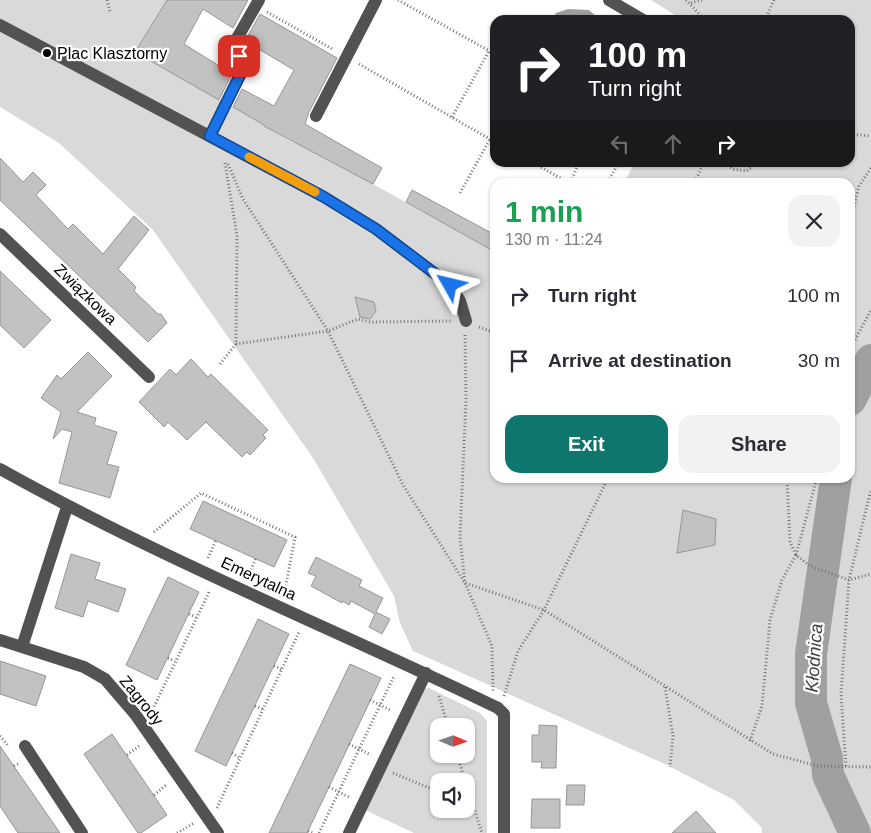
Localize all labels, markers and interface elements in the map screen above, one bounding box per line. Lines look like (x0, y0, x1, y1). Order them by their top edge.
pin (218, 35, 260, 77)
icon: right (505, 35, 570, 100)
text: 100 m (588, 35, 687, 74)
icon: arrive (225, 42, 253, 70)
place label: Plac Klasztorny (57, 45, 167, 62)
marker: Plac Klasztorny (41, 47, 53, 59)
text: Turn right (588, 76, 681, 101)
icon: left (606, 130, 634, 158)
icon: ahead (659, 130, 687, 158)
icon: right (712, 130, 740, 158)
text: 1 min (505, 195, 583, 228)
button: close (788, 195, 840, 247)
text: 130 m · 11:24 (505, 231, 603, 248)
position arrow (423, 258, 475, 310)
street label: Związkowa (51, 261, 120, 328)
icon: right (505, 282, 533, 310)
text: Turn right (548, 285, 636, 306)
text: 100 m (787, 285, 840, 306)
icon: arrive (505, 347, 533, 375)
text: Arrive at destination (548, 350, 732, 371)
text: 30 m (798, 350, 840, 371)
button: Exit (505, 415, 668, 473)
button: Share (678, 415, 840, 473)
street label: Emerytalna (219, 554, 299, 603)
water label: Kłodnica (802, 623, 826, 693)
street label: Zagrody (117, 672, 167, 728)
north arrow (430, 718, 475, 762)
map controls (430, 718, 475, 818)
button: sound (430, 773, 475, 818)

